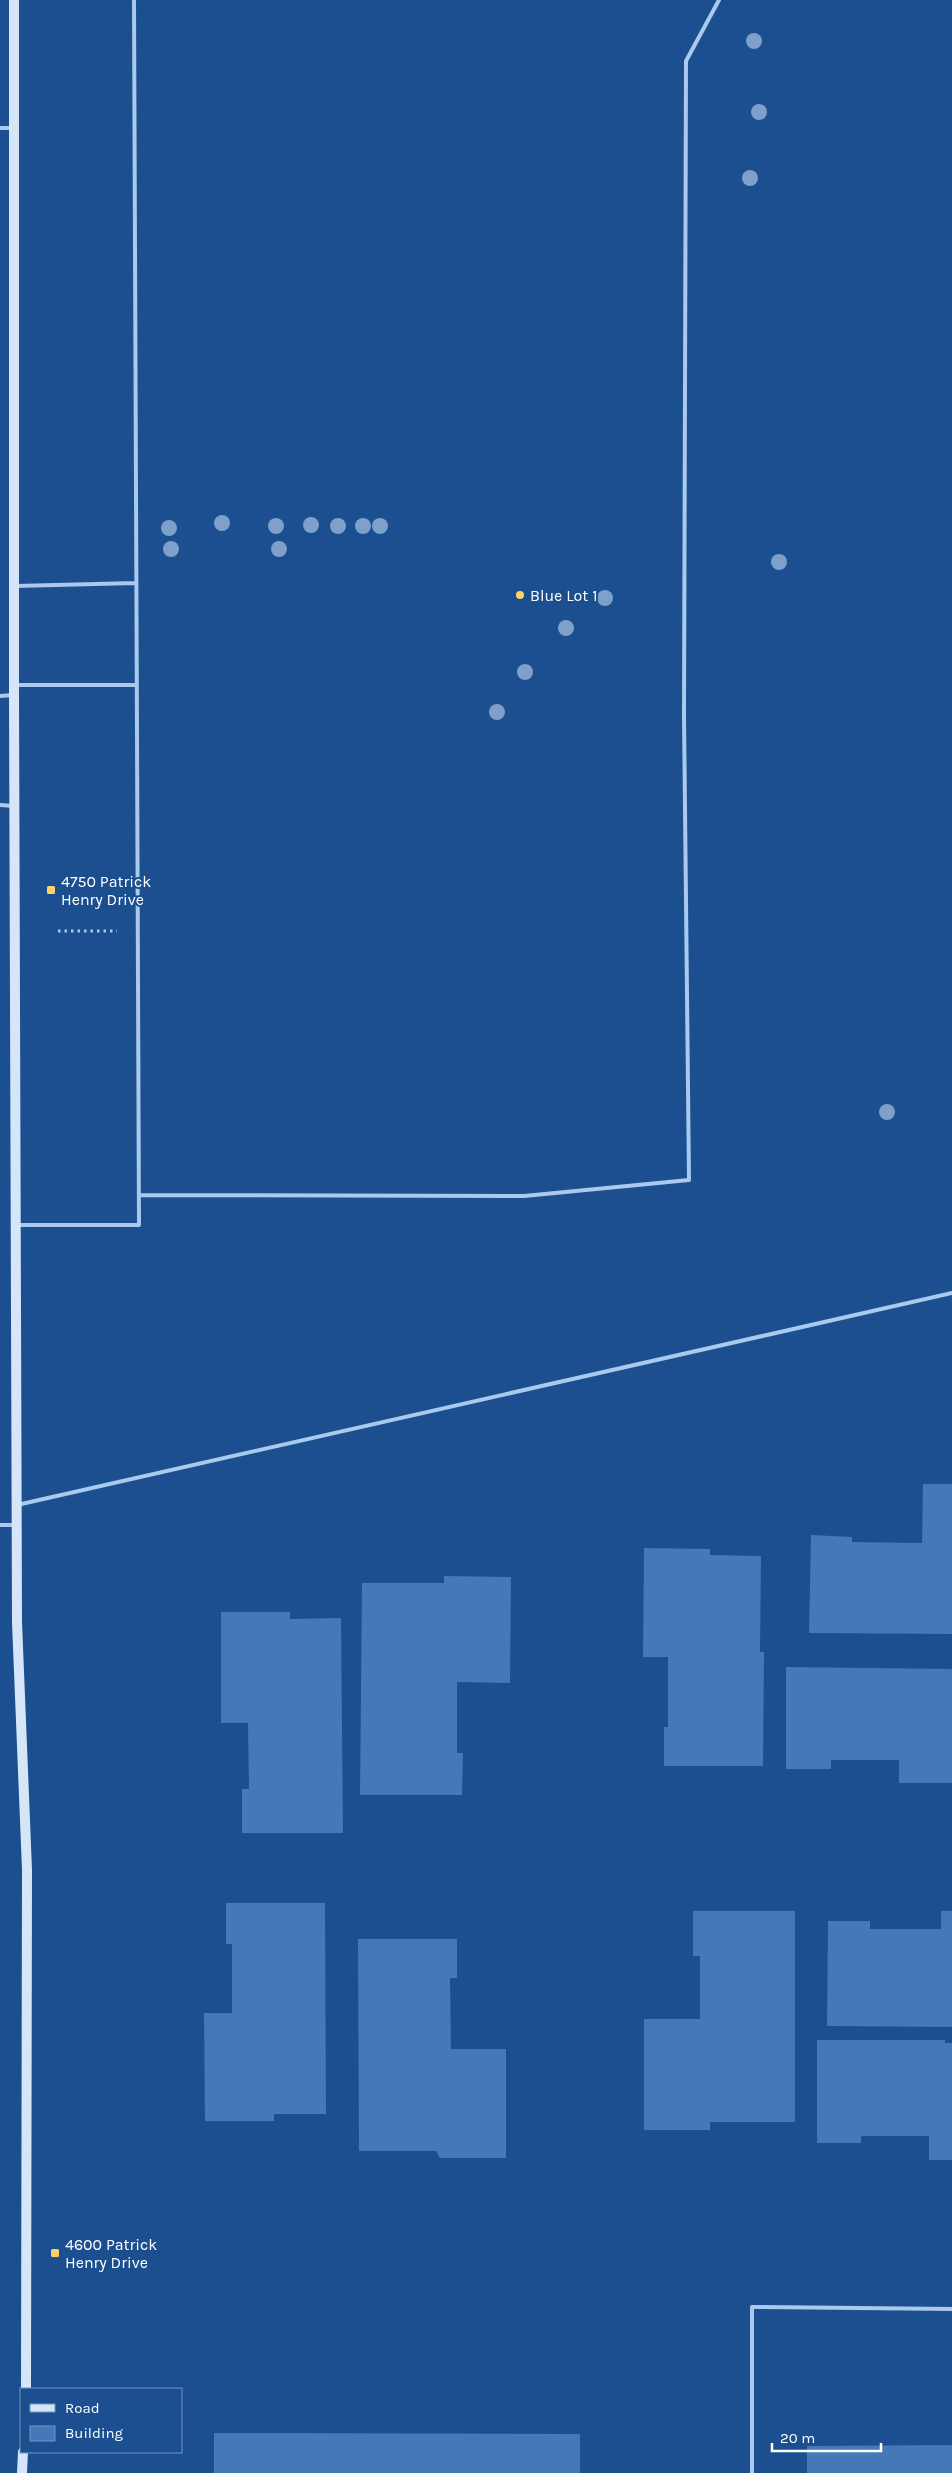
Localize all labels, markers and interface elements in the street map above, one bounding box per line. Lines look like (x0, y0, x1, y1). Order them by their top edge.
place label: Blue Lot 1 (530, 586, 597, 605)
marker: Blue Lot 1 (514, 589, 526, 601)
place label: 4750 Patrick Henry Drive (61, 872, 151, 909)
marker: 4750 Patrick Henry Drive (45, 884, 57, 896)
place label: 4600 Patrick Henry Drive (65, 2235, 157, 2272)
marker: 4600 Patrick Henry Drive (49, 2247, 61, 2259)
legend (20, 2388, 182, 2453)
text: Road (65, 2399, 100, 2417)
scale bar (772, 2420, 881, 2452)
text: Building (65, 2424, 123, 2442)
text: 20 m (780, 2429, 815, 2447)

